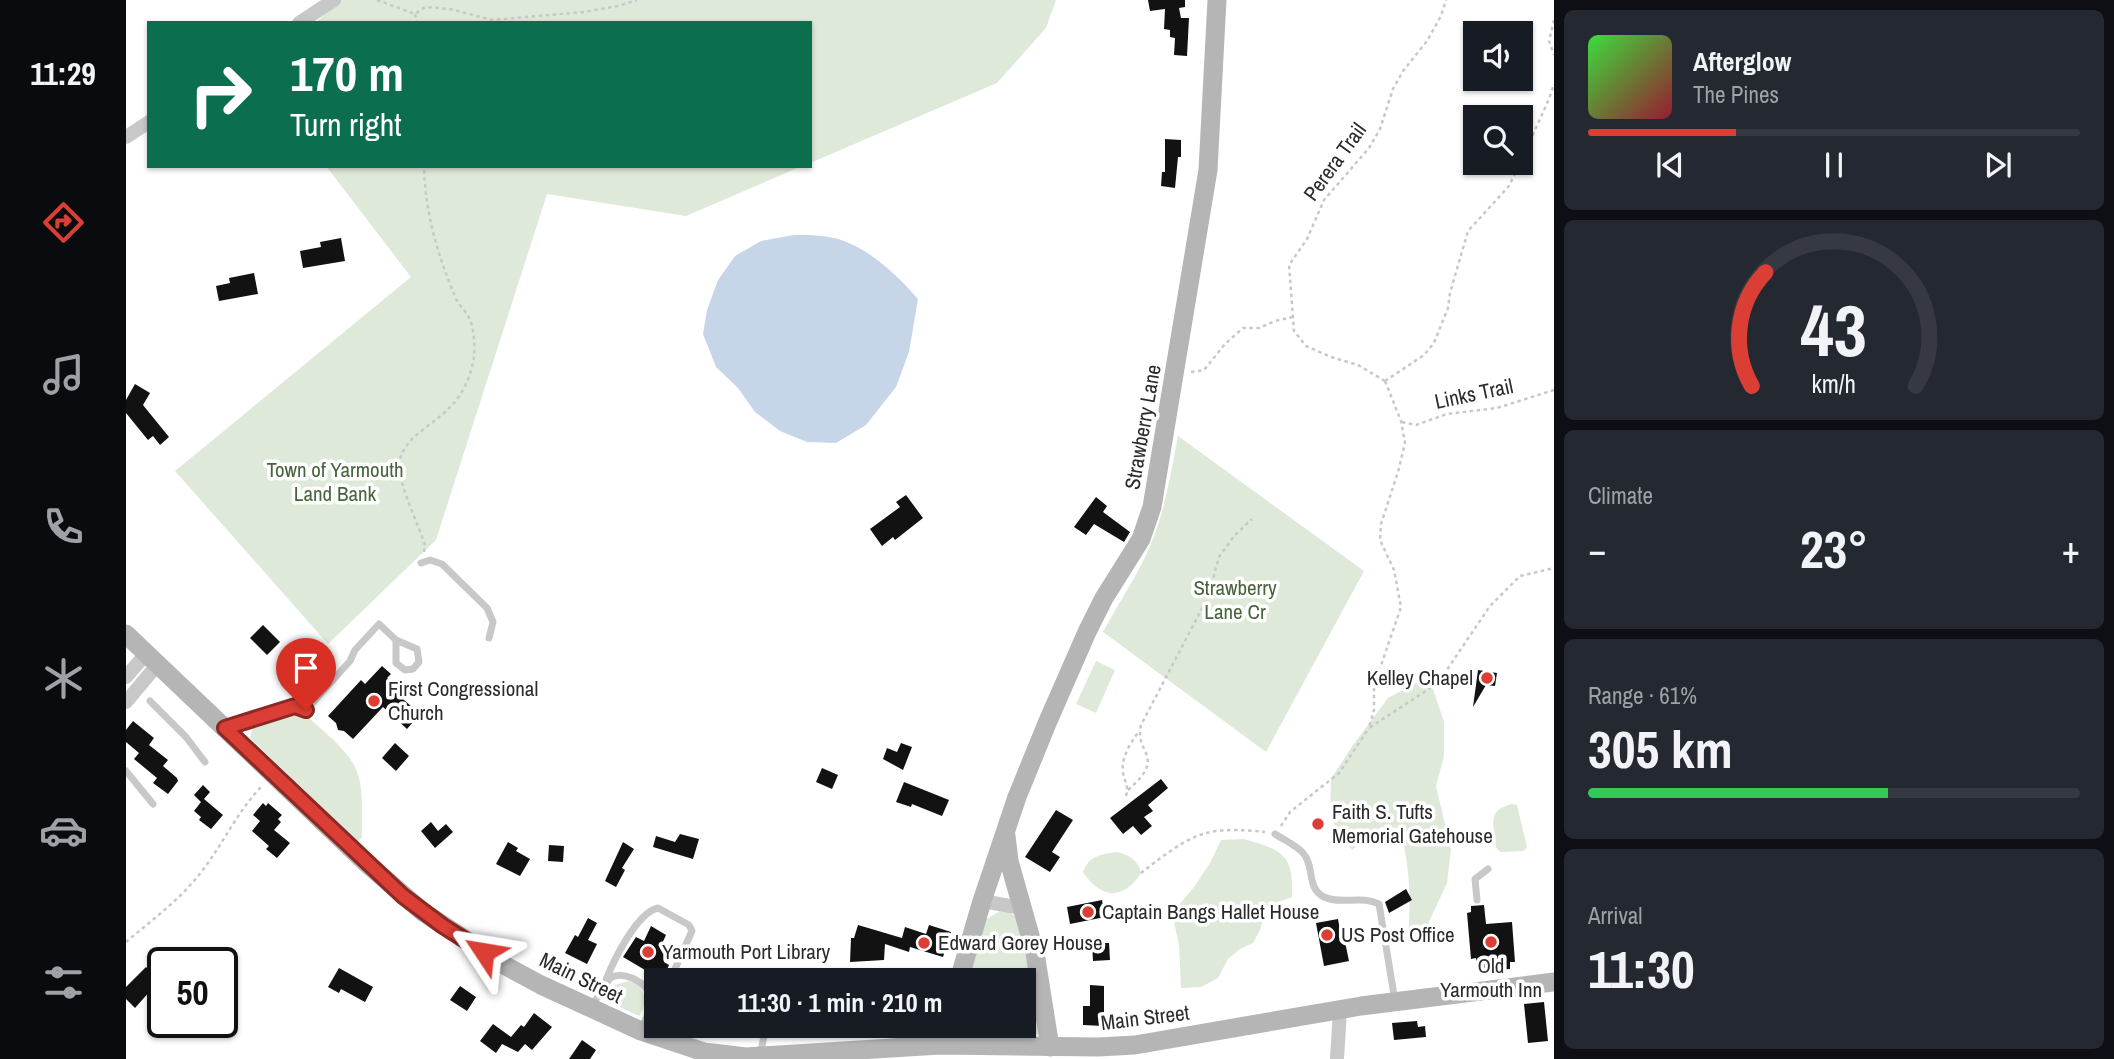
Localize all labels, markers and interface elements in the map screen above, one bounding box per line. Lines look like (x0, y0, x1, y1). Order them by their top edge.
map controls (1463, 21, 1533, 175)
button: sound (1463, 21, 1533, 91)
text: 170 m (290, 40, 404, 106)
text: Afterglow (1693, 44, 1791, 79)
icon: right (175, 49, 266, 140)
text: 11:29 (30, 52, 96, 95)
text: The Pines (1693, 79, 1779, 110)
text: Turn right (290, 103, 402, 146)
button: search (1463, 105, 1533, 175)
street label: Perera Trail (1296, 117, 1373, 207)
icon: previous (1651, 146, 1689, 184)
icon: pause (1815, 146, 1853, 184)
icon: next (1979, 146, 2017, 184)
icon: directions (39, 198, 88, 247)
text: 43 (1801, 281, 1867, 379)
icon: music (39, 350, 88, 399)
street label: Strawberry Lane (1117, 362, 1168, 492)
text: km/h (1812, 366, 1856, 400)
street label: Links Trail (1432, 371, 1516, 416)
park label: Town of Yarmouth Land Bank (266, 455, 404, 508)
text: Climate (1588, 480, 1653, 511)
icon: phone (39, 502, 88, 551)
text: 23° (1800, 514, 1868, 584)
text: − (1588, 524, 1606, 575)
text: + (2062, 524, 2080, 575)
park label: Strawberry Lane Cr (1193, 573, 1277, 626)
pin (276, 638, 336, 710)
icon: arrive (287, 649, 325, 687)
icon: climate (39, 654, 88, 703)
place label: Kelley Chapel (1367, 663, 1473, 692)
marker: Kelley Chapel (1479, 670, 1495, 686)
place label: First Congressional Church (388, 674, 538, 727)
text: Range · 61% (1588, 680, 1697, 711)
marker: First Congressional Church (366, 693, 382, 709)
text: 305 km (1588, 714, 1733, 784)
place label: Faith S. Tufts Memorial Gatehouse (1332, 797, 1493, 850)
icon: car (39, 806, 88, 855)
marker: Faith S. Tufts Memorial Gatehouse (1310, 816, 1326, 832)
place label: Captain Bangs Hallet House (1102, 897, 1319, 926)
text: Arrival (1588, 900, 1643, 931)
marker: Captain Bangs Hallet House (1080, 904, 1096, 920)
position arrow (447, 915, 521, 989)
place label: US Post Office (1341, 920, 1455, 949)
marker: US Post Office (1319, 927, 1335, 943)
place label: Edward Gorey House (938, 928, 1103, 957)
marker: Old Yarmouth Inn (1483, 934, 1499, 950)
text: 11:30 (1588, 934, 1695, 1004)
marker: Edward Gorey House (916, 935, 932, 951)
place label: Yarmouth Port Library (662, 937, 831, 966)
marker: Yarmouth Port Library (640, 944, 656, 960)
street label: Main Street (535, 945, 628, 1010)
speed limit sign: 50 (147, 947, 238, 1038)
place label: Old Yarmouth Inn (1440, 951, 1542, 1004)
icon: filters (39, 958, 88, 1007)
text: 11:30 · 1 min · 210 m (737, 985, 943, 1020)
street label: Main Street (1099, 998, 1191, 1037)

